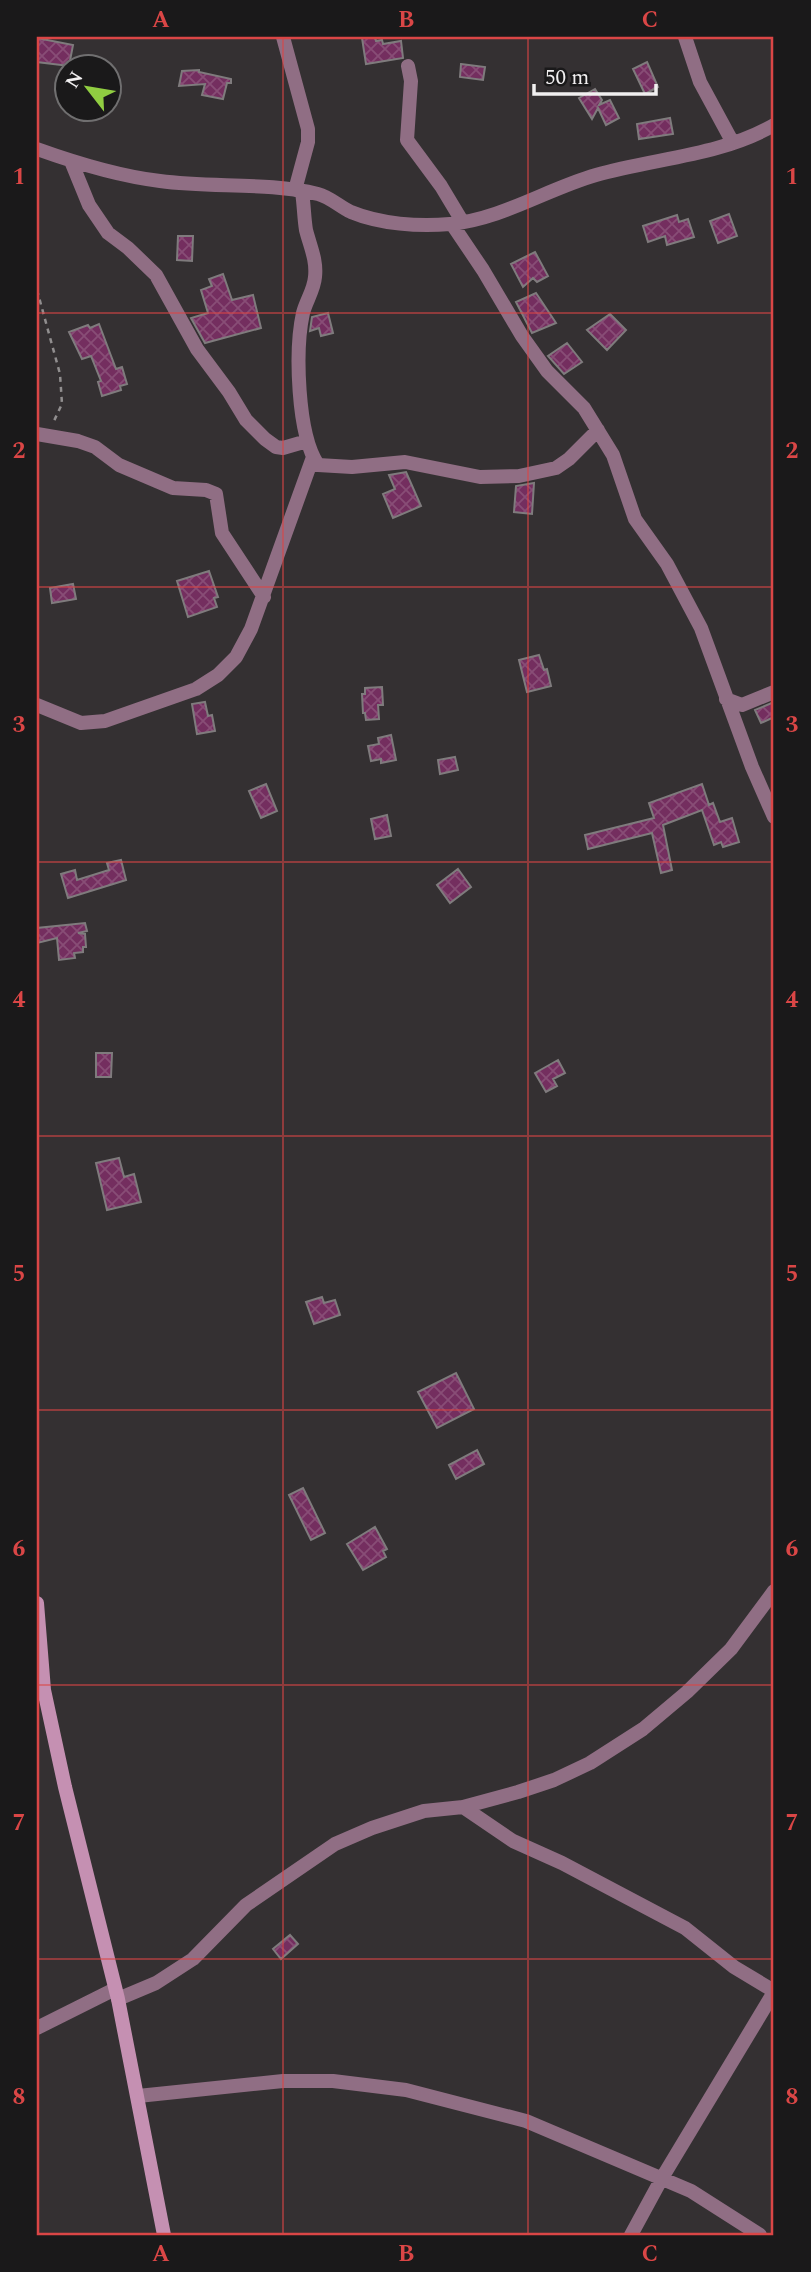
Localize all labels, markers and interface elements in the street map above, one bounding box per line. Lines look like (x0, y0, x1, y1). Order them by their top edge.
text: A (152, 3, 170, 38)
text: B (398, 3, 414, 38)
text: C (642, 3, 658, 38)
north arrow (52, 52, 122, 122)
scale bar (534, 52, 657, 96)
text: 50 m (545, 62, 589, 94)
text: N (58, 66, 91, 94)
text: 1 (13, 160, 25, 195)
text: 1 (786, 160, 798, 195)
text: 2 (13, 434, 26, 469)
text: 2 (786, 434, 799, 469)
text: 3 (13, 708, 26, 743)
text: 3 (786, 708, 799, 743)
text: 4 (13, 983, 26, 1018)
text: 4 (786, 983, 799, 1018)
text: 5 (13, 1257, 25, 1292)
text: 5 (786, 1257, 798, 1292)
text: 6 (13, 1532, 26, 1567)
text: 6 (786, 1532, 799, 1567)
text: 7 (13, 1806, 25, 1841)
text: 7 (786, 1806, 798, 1841)
text: 8 (13, 2080, 25, 2115)
text: 8 (786, 2080, 798, 2115)
text: A (152, 2237, 170, 2272)
text: B (398, 2237, 414, 2272)
text: C (642, 2237, 658, 2272)

